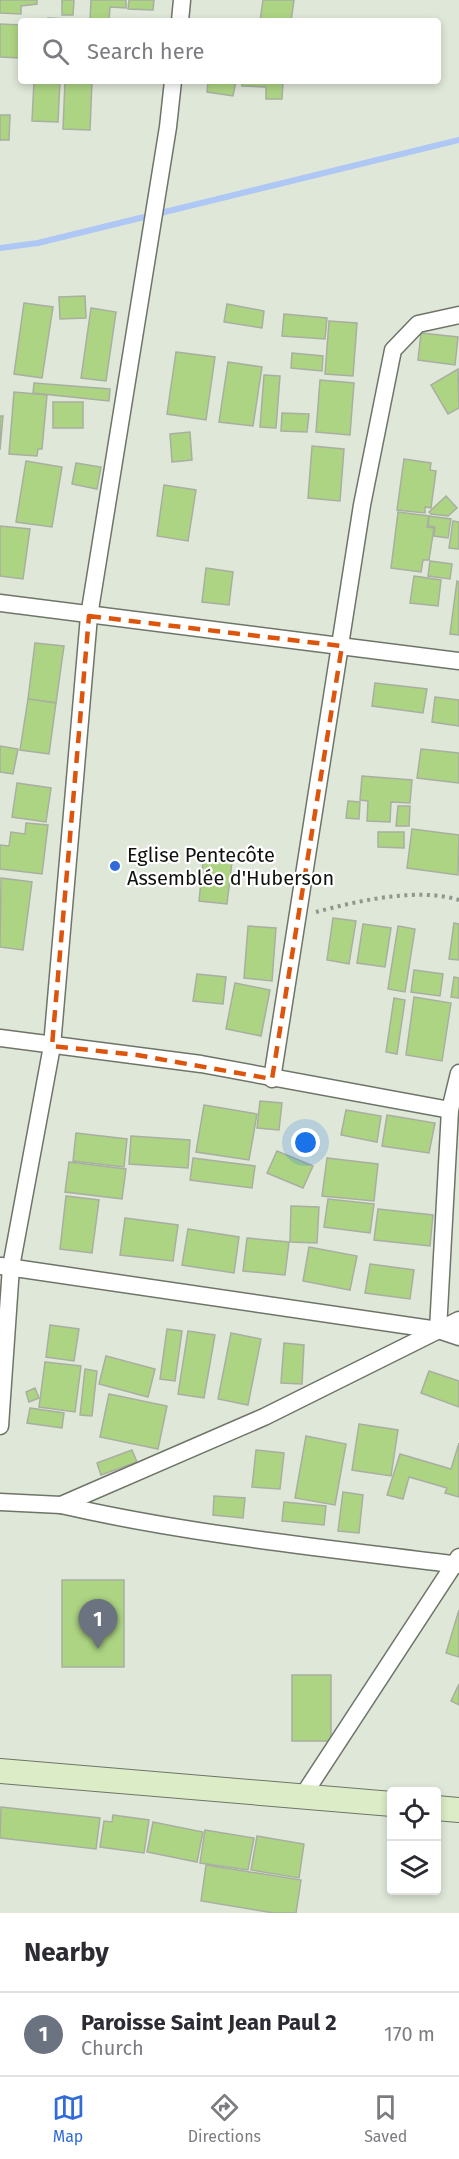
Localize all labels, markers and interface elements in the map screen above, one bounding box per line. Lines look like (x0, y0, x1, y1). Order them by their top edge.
search box (18, 18, 441, 84)
icon: search (39, 35, 72, 68)
text: Search here (87, 38, 205, 65)
place label: Eglise Pentecôte Assemblée d'Huberson (127, 843, 334, 890)
marker: Eglise Pentecôte Assemblée d'Huberson (108, 859, 122, 873)
your location (291, 1128, 320, 1157)
pin: 1 (78, 1600, 118, 1649)
map controls (387, 1787, 441, 1895)
button: locate (387, 1787, 441, 1841)
button: layers (387, 1841, 441, 1895)
text: Nearby (24, 1937, 109, 1968)
text: Paroisse Saint Jean Paul 2 (81, 2009, 337, 2036)
text: 1 (39, 2022, 48, 2046)
text: 170 m (384, 2022, 435, 2046)
text: Church (81, 2036, 144, 2060)
tab: Map (52, 2091, 85, 2146)
tab: Directions (188, 2091, 261, 2146)
tab: Saved (364, 2091, 407, 2146)

